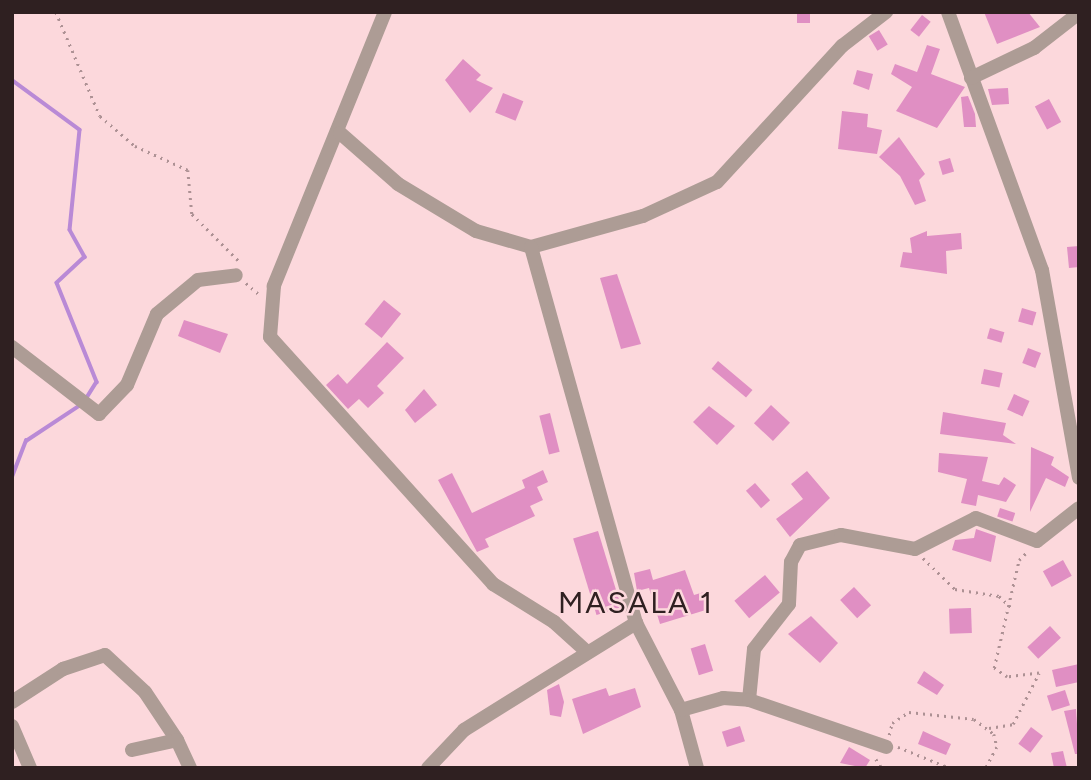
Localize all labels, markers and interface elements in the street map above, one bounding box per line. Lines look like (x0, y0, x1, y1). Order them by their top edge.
district label: MASALA 1 (559, 585, 713, 621)

